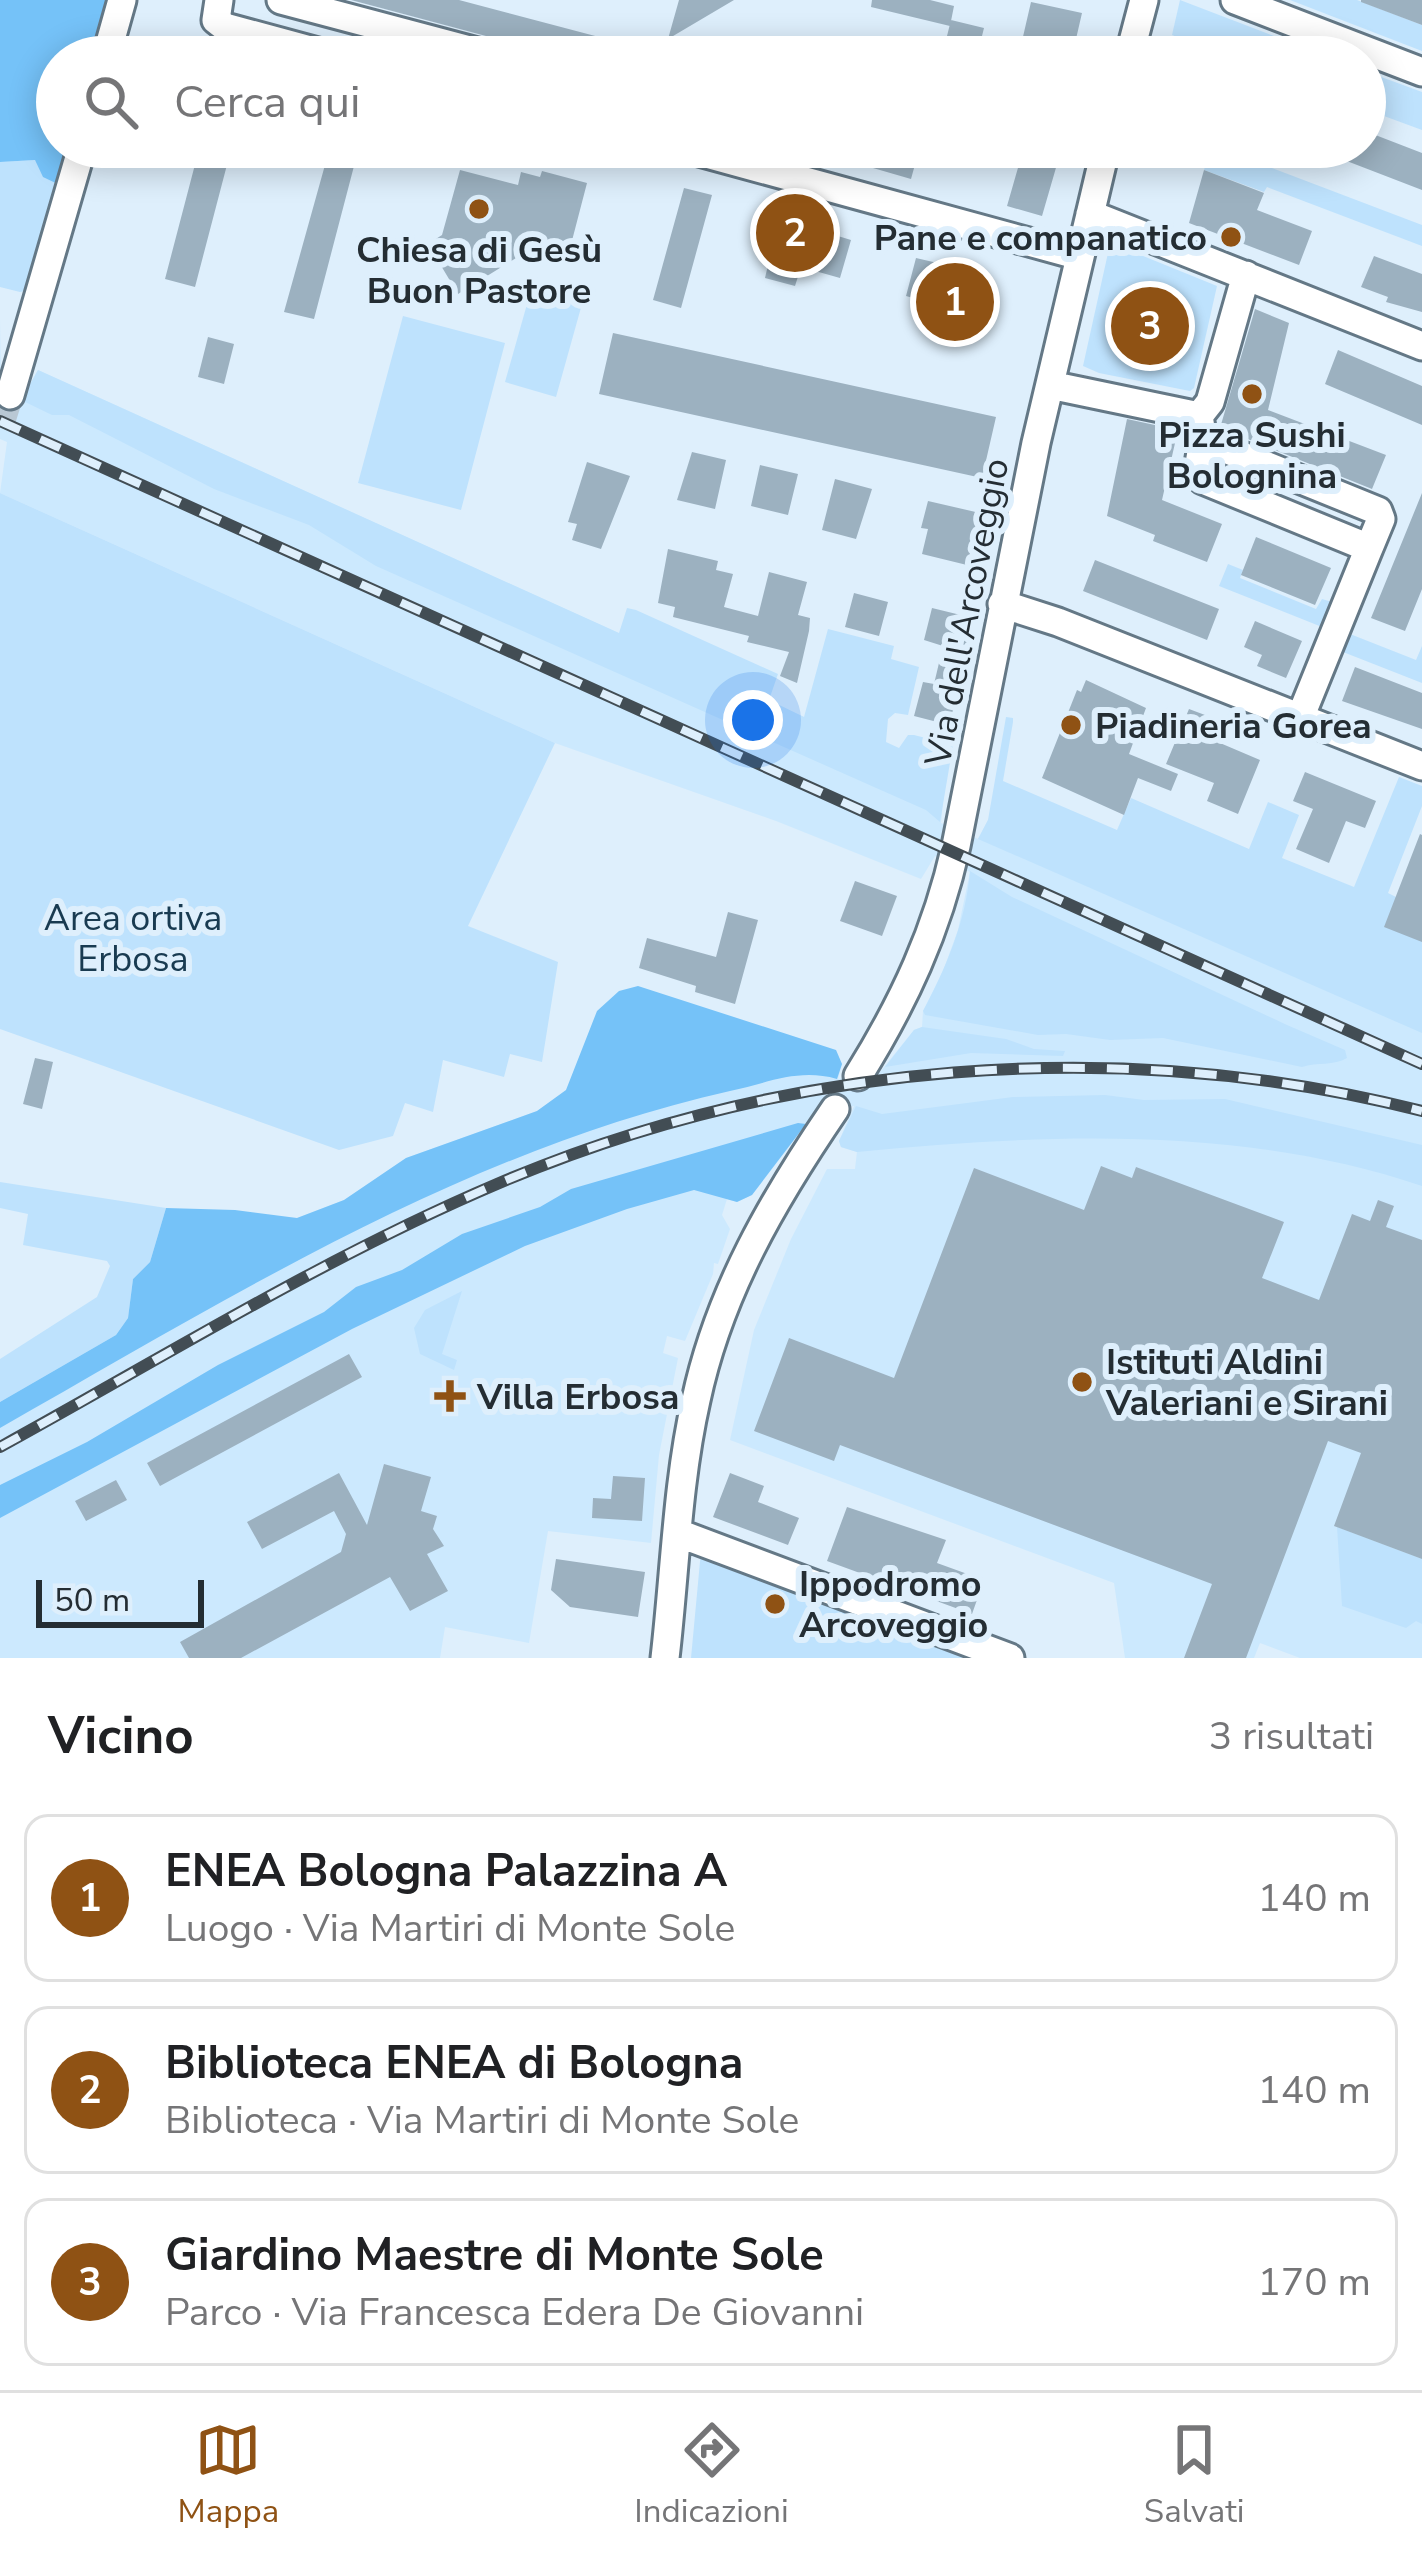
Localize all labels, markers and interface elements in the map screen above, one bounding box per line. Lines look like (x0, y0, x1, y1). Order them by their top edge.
search box (36, 36, 1386, 168)
icon: search (78, 69, 144, 135)
text: Cerca qui (174, 72, 360, 133)
pin: 2 (756, 188, 834, 278)
marker: Chiesa di Gesù Buon Pastore (466, 196, 492, 222)
place label: Pane e companatico (874, 214, 1207, 263)
marker: Pane e companatico (1218, 224, 1244, 250)
place label: Chiesa di Gesù Buon Pastore (356, 226, 602, 316)
pin: 1 (916, 257, 994, 347)
pin: 3 (1111, 281, 1189, 371)
marker: Pizza Sushi Bolognina (1239, 381, 1265, 407)
place label: Pizza Sushi Bolognina (1158, 411, 1346, 501)
street label: Via dell'Arcoveggio (913, 454, 1021, 771)
your location (723, 690, 783, 750)
place label: Piadineria Gorea (1095, 702, 1372, 751)
marker: Piadineria Gorea (1058, 712, 1084, 738)
park label: Area ortiva Erbosa (44, 894, 222, 984)
place label: Istituti Aldini Valeriani e Sirani (1105, 1338, 1388, 1428)
marker: Istituti Aldini Valeriani e Sirani (1069, 1369, 1095, 1395)
place label: Villa Erbosa (476, 1373, 679, 1422)
marker: Villa Erbosa (434, 1380, 466, 1412)
place label: Ippodromo Arcoveggio (799, 1560, 988, 1650)
scale bar (36, 1574, 204, 1627)
text: 50 m (54, 1578, 130, 1623)
marker: Ippodromo Arcoveggio (762, 1591, 788, 1617)
text: Vicino (48, 1701, 194, 1771)
text: 3 risultati (1209, 1710, 1374, 1763)
text: ENEA Bologna Palazzina A (165, 1841, 727, 1902)
text: 1 (78, 1872, 102, 1925)
text: 140 m (1257, 1872, 1371, 1925)
text: Luogo · Via Martiri di Monte Sole (165, 1902, 735, 1955)
text: Biblioteca ENEA di Bologna (165, 2033, 743, 2094)
text: 2 (78, 2064, 102, 2117)
text: 140 m (1257, 2064, 1371, 2117)
text: Biblioteca · Via Martiri di Monte Sole (165, 2094, 799, 2147)
text: Giardino Maestre di Monte Sole (165, 2225, 824, 2286)
text: 3 (78, 2256, 102, 2309)
text: 170 m (1257, 2256, 1371, 2309)
text: Parco · Via Francesca Edera De Giovanni (165, 2286, 864, 2339)
tab: Mappa (178, 2417, 279, 2534)
tab: Indicazioni (634, 2417, 789, 2534)
tab: Salvati (1144, 2417, 1244, 2534)

